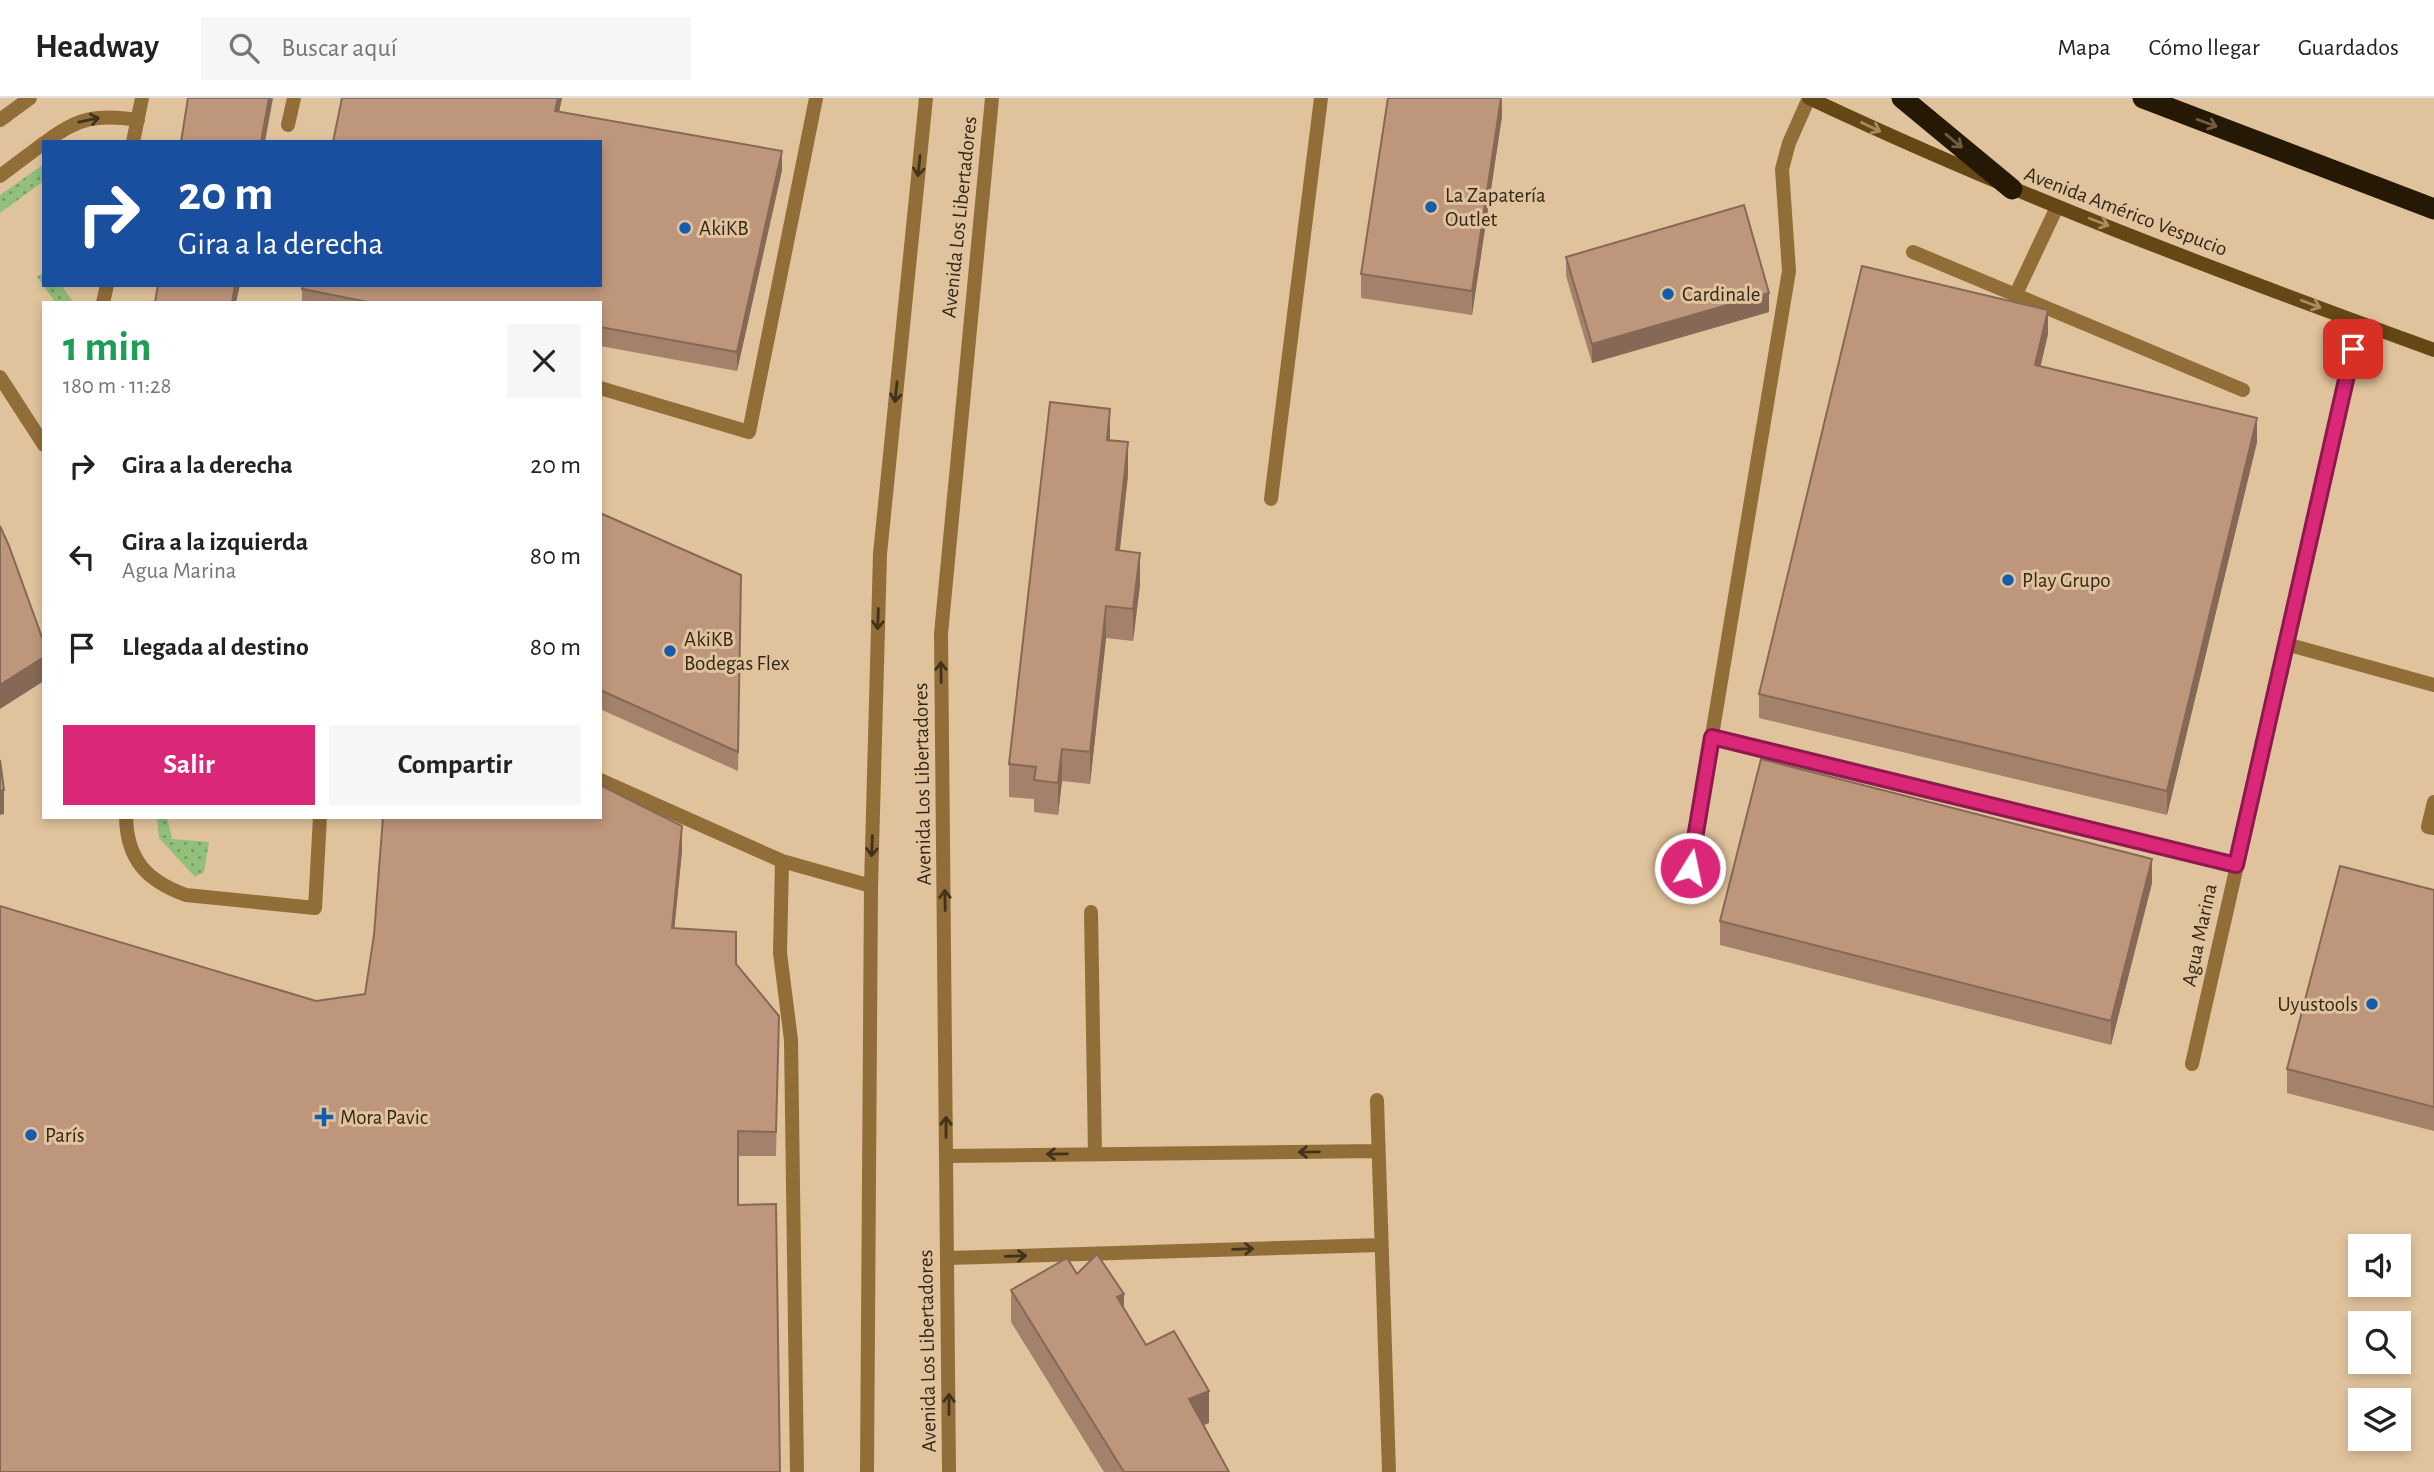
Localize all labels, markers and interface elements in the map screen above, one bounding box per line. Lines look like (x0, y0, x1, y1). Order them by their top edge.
search box (201, 17, 691, 80)
icon: search (225, 29, 263, 67)
text: Headway (35, 31, 159, 64)
text: Buscar aquí (281, 35, 397, 61)
text: Mapa (2057, 36, 2111, 60)
text: Cómo llegar (2149, 36, 2260, 60)
text: Guardados (2298, 36, 2399, 60)
one-way arrow (77, 112, 100, 126)
street label: Avenida Los Libertadores (938, 115, 981, 319)
one-way arrow (2195, 117, 2217, 130)
one-way arrow (1860, 121, 1881, 134)
one-way arrow (1945, 134, 1963, 149)
one-way arrow (912, 154, 925, 177)
street label: Avenida Américo Vespucio (2022, 163, 2230, 260)
icon: right (63, 168, 154, 259)
text: 20 m (178, 170, 274, 219)
place label: La Zapatería Outlet (1445, 185, 1546, 230)
marker: La Zapatería Outlet (1423, 199, 1439, 215)
one-way arrow (2087, 217, 2109, 230)
place label: AkiKB (699, 218, 749, 239)
marker: AkiKB (677, 220, 693, 236)
text: Gira a la derecha (178, 228, 383, 260)
place label: Cardinale (1682, 284, 1761, 305)
marker: Cardinale (1660, 286, 1676, 302)
one-way arrow (2299, 299, 2321, 311)
pin (2323, 319, 2383, 379)
button: close (507, 324, 581, 398)
text: 1 min (63, 326, 152, 368)
icon: arrive (2334, 330, 2372, 368)
text: 180 m · 11:28 (63, 375, 171, 398)
one-way arrow (890, 380, 903, 403)
icon: right (63, 447, 101, 485)
text: Gira a la derecha (122, 452, 293, 478)
text: 20 m (530, 452, 581, 478)
text: Gira a la izquierda (122, 529, 308, 555)
icon: left (63, 538, 101, 576)
text: 80 m (530, 543, 581, 569)
text: Agua Marina (122, 560, 236, 583)
place label: Play Grupo (2022, 570, 2111, 591)
marker: Play Grupo (2000, 572, 2016, 588)
one-way arrow (872, 607, 885, 630)
icon: arrive (63, 629, 101, 667)
place label: AkiKB Bodegas Flex (684, 629, 790, 674)
text: Llegada al destino (122, 634, 309, 660)
text: 80 m (530, 634, 581, 660)
marker: AkiKB Bodegas Flex (662, 643, 678, 659)
one-way arrow (935, 661, 948, 684)
street label: Avenida Los Libertadores (910, 683, 935, 885)
button: Salir (63, 725, 315, 805)
button: Compartir (329, 725, 581, 805)
position arrow (1653, 831, 1727, 905)
one-way arrow (865, 835, 879, 858)
street label: Agua Marina (2178, 882, 2221, 988)
one-way arrow (938, 889, 952, 912)
place label: Uyustools (2277, 994, 2358, 1015)
marker: Uyustools (2364, 996, 2380, 1012)
marker: Mora Pavic (314, 1107, 334, 1127)
place label: Mora Pavic (340, 1107, 428, 1128)
one-way arrow (939, 1116, 953, 1139)
place label: París (45, 1125, 85, 1146)
marker: París (23, 1127, 39, 1143)
one-way arrow (1298, 1145, 1321, 1159)
one-way arrow (1046, 1148, 1069, 1161)
map controls (2348, 1234, 2411, 1451)
button: sound (2348, 1234, 2411, 1297)
one-way arrow (1231, 1242, 1254, 1256)
one-way arrow (1004, 1249, 1027, 1262)
street label: Avenida Los Libertadores (915, 1250, 940, 1452)
button: search (2348, 1311, 2411, 1374)
button: layers (2348, 1388, 2411, 1451)
one-way arrow (942, 1393, 956, 1416)

